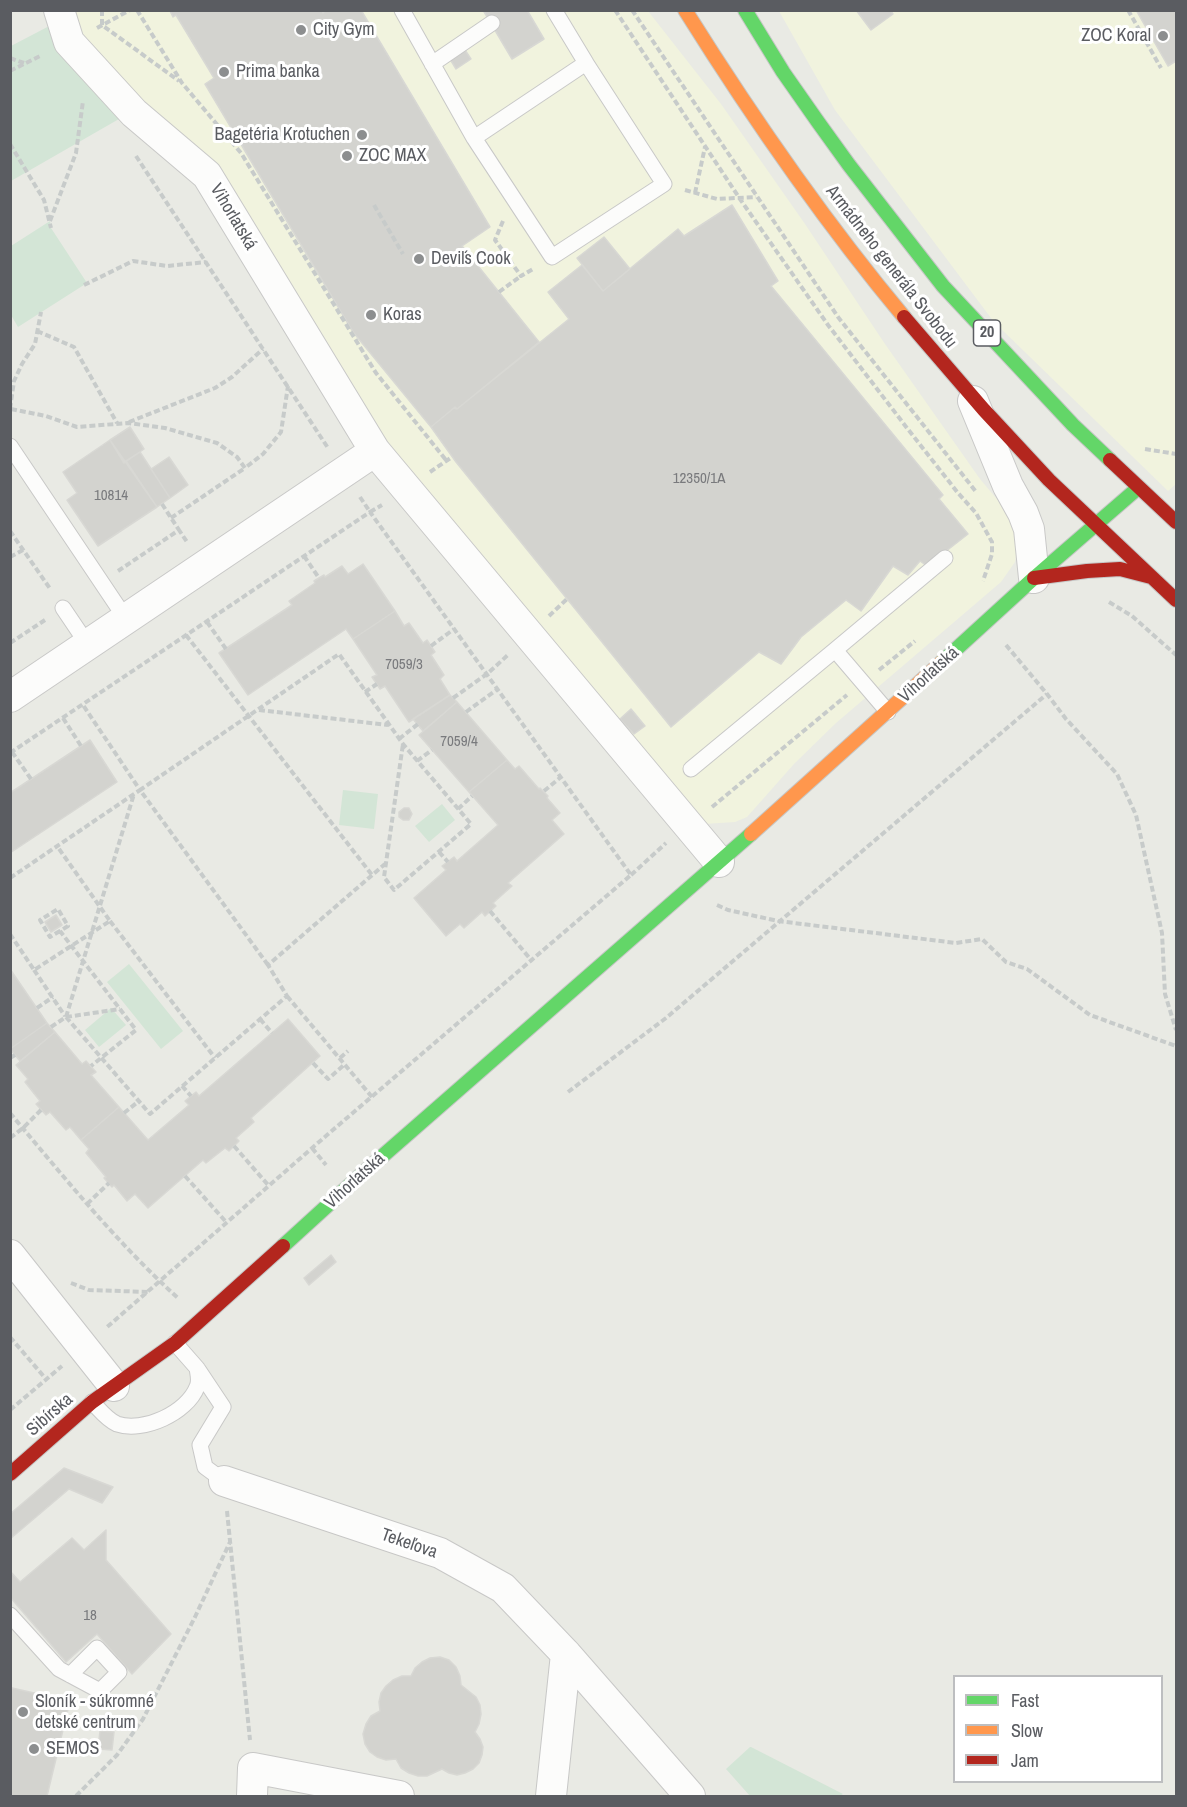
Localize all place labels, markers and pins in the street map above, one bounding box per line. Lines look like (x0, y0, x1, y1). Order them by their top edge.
place label: City Gym (313, 19, 375, 41)
marker: City Gym (294, 23, 308, 37)
place label: ZOC Koral (1081, 25, 1151, 47)
marker: ZOC Koral (1156, 29, 1170, 43)
place label: Prima banka (236, 61, 320, 83)
marker: Prima banka (217, 65, 231, 79)
place label: Bagetéria Krotuchen (215, 124, 350, 146)
marker: Bagetéria Krotuchen (355, 128, 369, 142)
place label: ZOC MAX (359, 145, 426, 167)
marker: ZOC MAX (340, 149, 354, 163)
place label: Devil´s Cook (431, 248, 511, 270)
marker: Devil´s Cook (412, 252, 426, 266)
place label: Koras (383, 304, 422, 326)
marker: Koras (364, 308, 378, 322)
place label: Sloník - súkromné detské centrum (35, 1691, 154, 1734)
marker: Sloník - súkromné detské centrum (16, 1705, 30, 1719)
place label: SEMOS (46, 1738, 99, 1760)
marker: SEMOS (27, 1742, 41, 1756)

